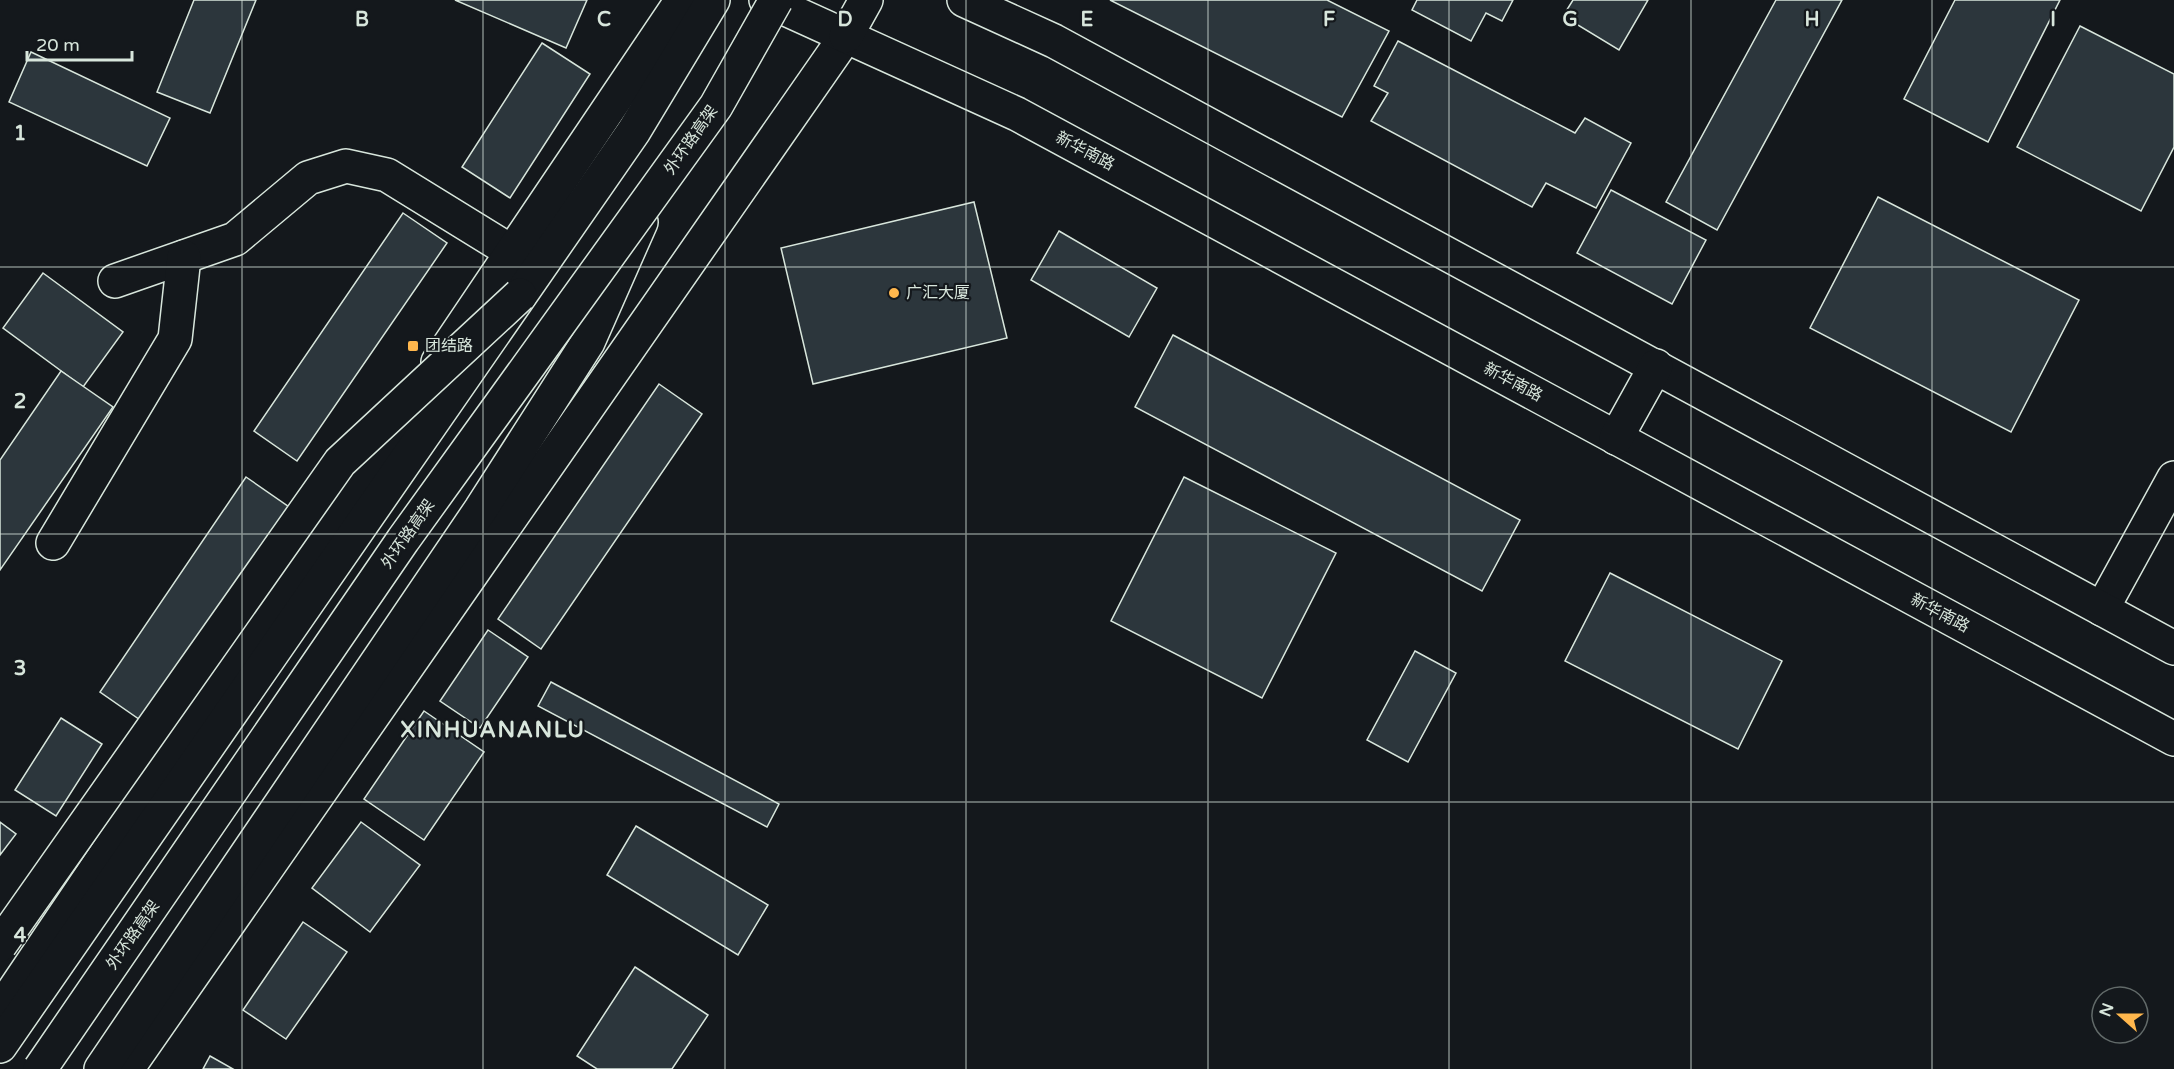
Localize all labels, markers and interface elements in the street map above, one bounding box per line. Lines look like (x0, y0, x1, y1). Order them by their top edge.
text: B (355, 8, 369, 32)
text: C (597, 8, 611, 32)
text: D (837, 8, 853, 32)
text: E (1081, 8, 1094, 32)
text: F (1323, 8, 1335, 32)
text: G (1562, 8, 1578, 32)
text: H (1804, 8, 1820, 32)
text: I (2050, 8, 2056, 32)
scale bar (27, 24, 132, 62)
text: 20 m (36, 34, 80, 56)
street label: 外环路高架 (660, 101, 722, 179)
text: 1 (14, 122, 26, 146)
street label: 新华南路 (1052, 127, 1118, 175)
place label: 广汇大厦 (906, 283, 970, 303)
marker: 广汇大厦 (887, 286, 901, 300)
place label: 团结路 (425, 336, 473, 356)
marker: 团结路 (406, 339, 420, 353)
street label: 新华南路 (1480, 358, 1546, 406)
text: 2 (14, 390, 26, 414)
street label: 外环路高架 (377, 495, 439, 573)
street label: 新华南路 (1907, 589, 1973, 637)
text: 3 (14, 657, 26, 681)
district label: XINHUANANLU (400, 717, 586, 743)
street label: 外环路高架 (102, 896, 164, 974)
text: 4 (14, 924, 27, 948)
north arrow (2090, 985, 2150, 1045)
text: N (2095, 1000, 2119, 1020)

